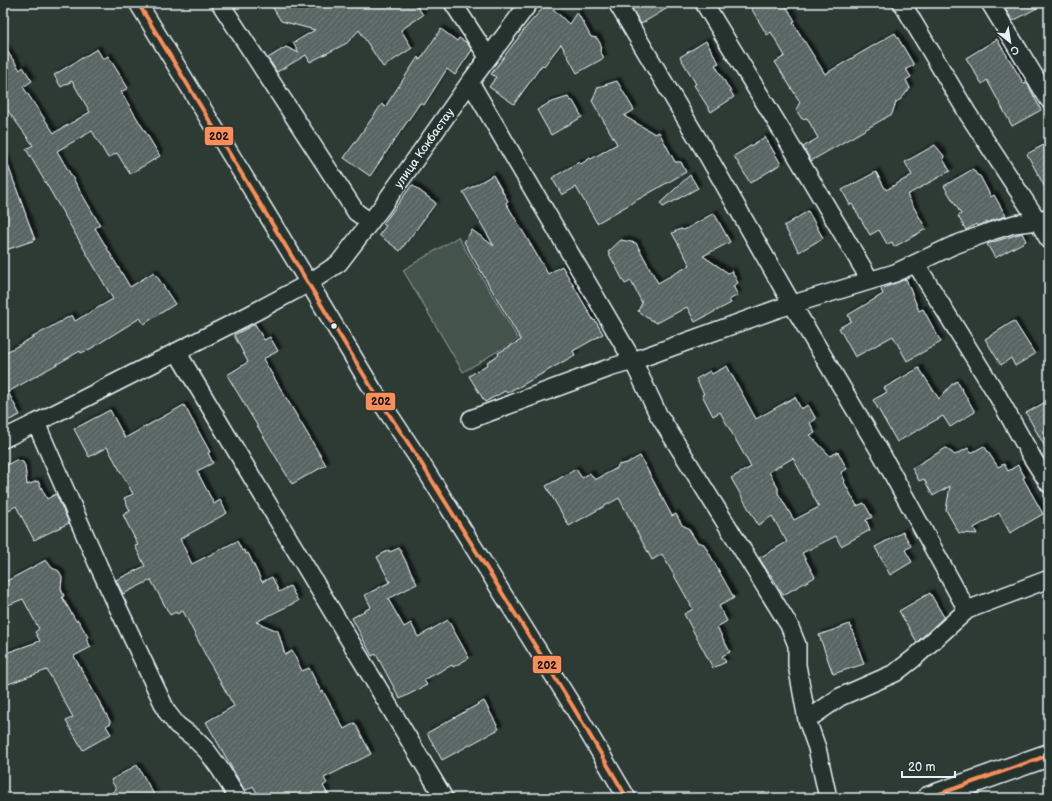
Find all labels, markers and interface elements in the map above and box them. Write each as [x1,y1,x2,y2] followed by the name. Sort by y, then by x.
[990,22,1030,62] north arrow
[1008,43,1021,58] text: С
[391,105,458,191] street label: улица Кокбастау
[204,126,234,146] line badge: 202
[209,130,229,143] text: 202
[329,321,339,331] unlabelled marker
[365,392,396,411] line badge: 202
[371,395,391,408] text: 202
[532,655,562,674] line badge: 202
[537,659,557,672] text: 202
[902,753,955,779] scale bar
[908,760,935,775] text: 20 m

